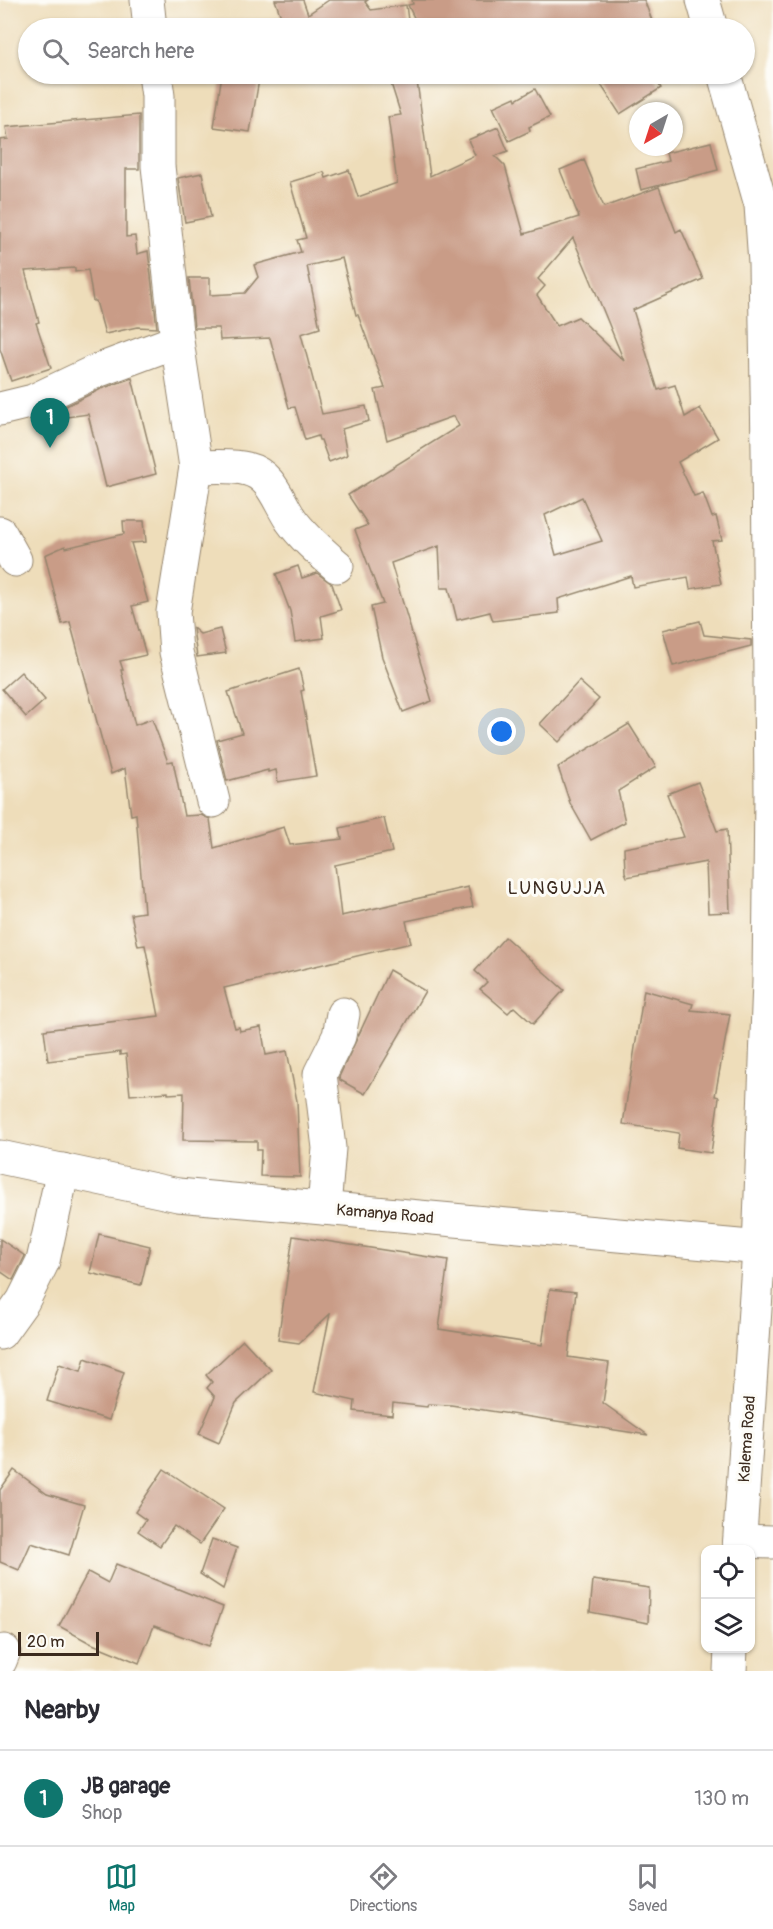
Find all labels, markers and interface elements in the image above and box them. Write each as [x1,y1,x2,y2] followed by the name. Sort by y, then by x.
[18,18,755,84] search box
[39,35,72,68] icon: search
[87,37,194,65] text: Search here
[629,102,683,156] north arrow
[31,398,70,448] pin: 1
[487,717,516,746] your location
[507,877,607,900] district label: LUNGUJJA
[335,1200,435,1228] street label: Kamanya Road
[734,1395,760,1483] street label: Kalema Road
[701,1545,755,1653] map controls
[701,1545,755,1599] button: locate
[701,1599,755,1653] button: layers
[18,1629,99,1656] scale bar
[27,1632,65,1652] text: 20 m
[24,1694,100,1726] text: Nearby
[81,1772,170,1800] text: JB garage
[40,1786,47,1811] text: 1
[694,1786,749,1811] text: 130 m
[81,1800,122,1825] text: Shop
[105,1860,138,1916] tab: Map
[349,1860,417,1916] tab: Directions
[628,1860,668,1916] tab: Saved

